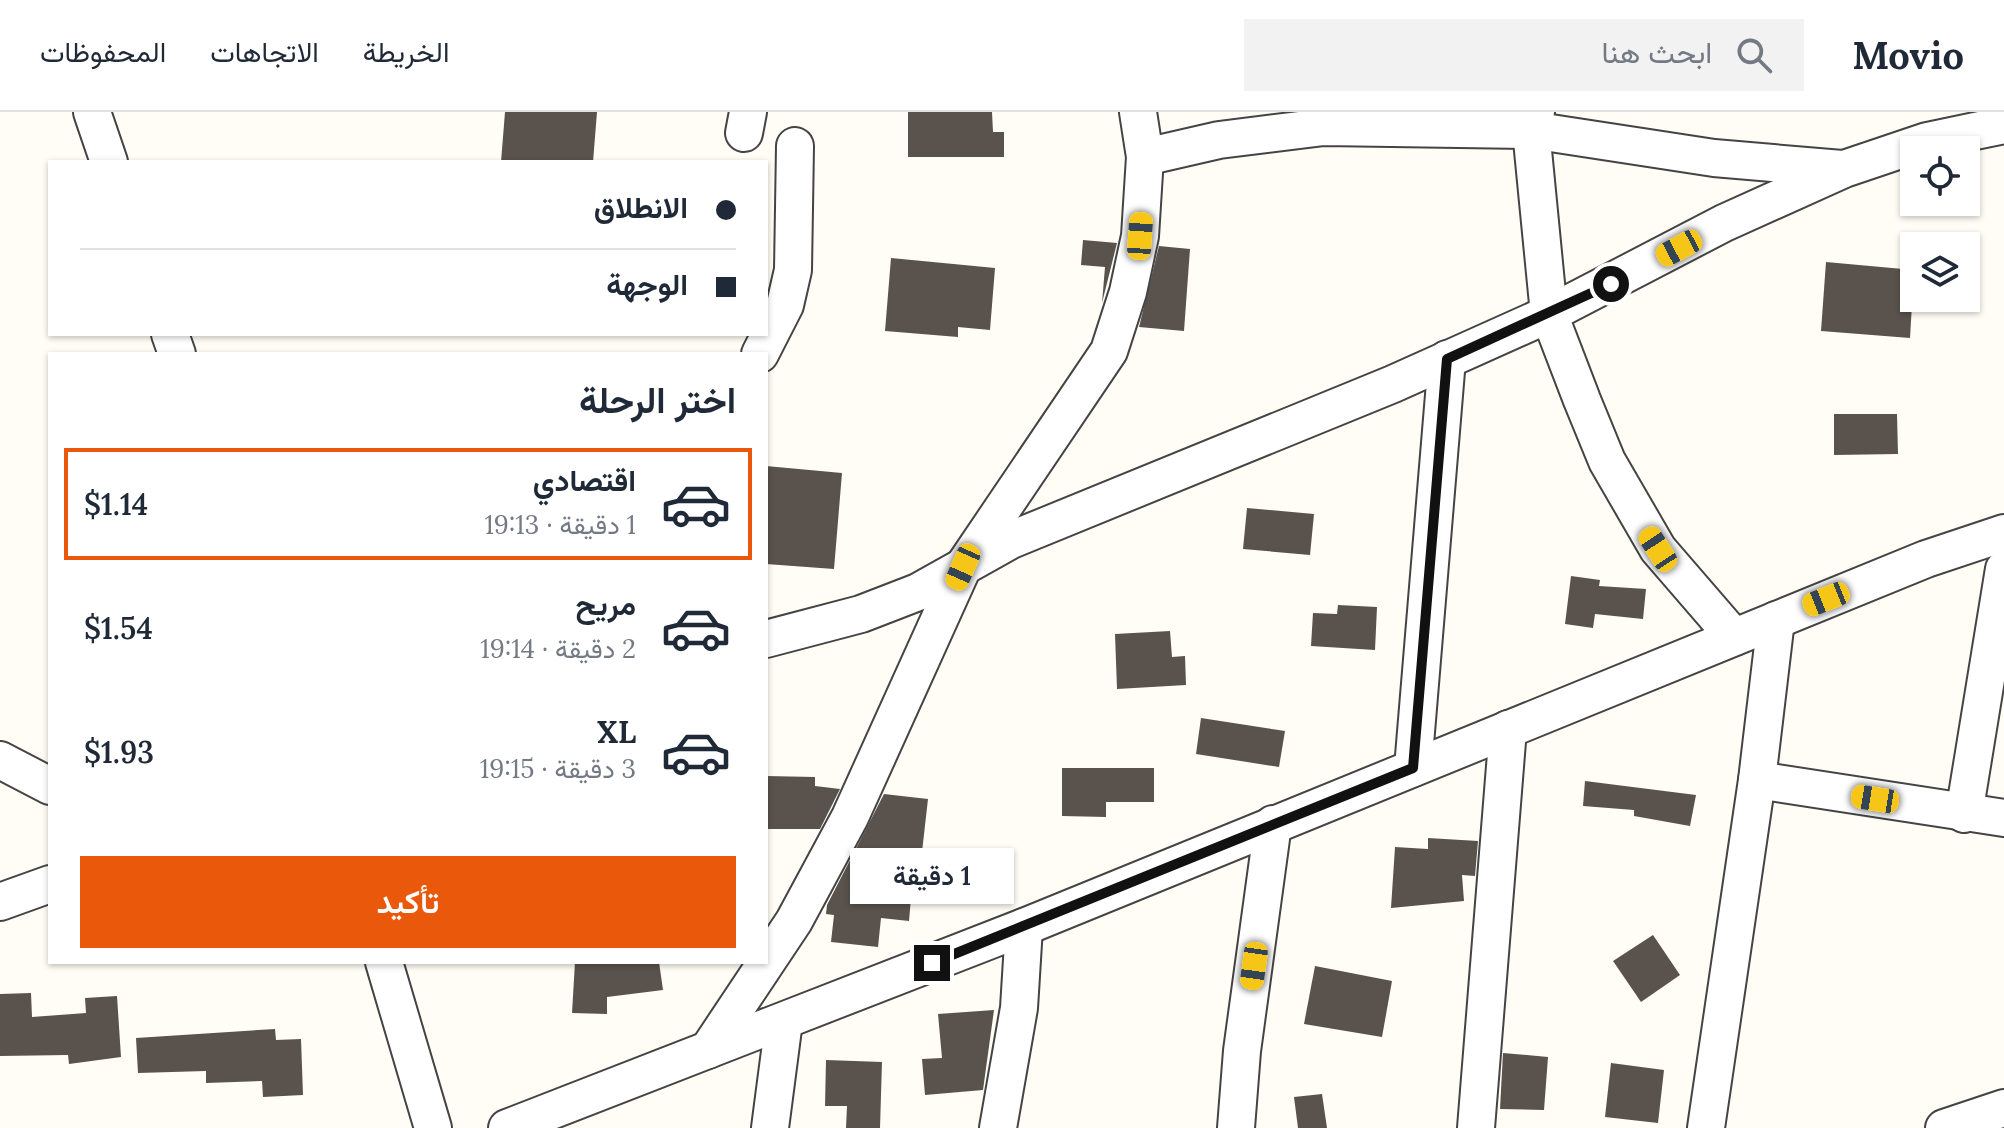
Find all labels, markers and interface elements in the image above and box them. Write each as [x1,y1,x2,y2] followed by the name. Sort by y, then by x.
[1244,19,1804,91] search box
[1852,31,1964,79] text: Movio
[1601,33,1712,71] text: ابحث هنا
[1732,33,1776,77] icon: search
[40,34,166,70] text: المحفوظات
[210,34,319,70] text: الاتجاهات
[363,34,449,70] text: الخريطة
[1900,136,1980,312] map controls
[1900,136,1980,216] button: locate
[594,188,688,226] text: الانطلاق
[1126,211,1154,261] car
[1652,226,1706,270] car
[1900,232,1980,312] button: layers
[606,265,688,303] text: الوجهة
[1593,266,1629,302] route start
[579,377,736,423] text: اختر الرحلة
[533,461,636,499] text: اقتصادي
[660,468,732,540] icon: car
[84,485,148,523] text: $1.14
[484,508,636,541] text: 1 دقيقة · 19:13
[1635,522,1681,576] car
[942,540,984,594] car
[1799,579,1853,619] car
[576,585,636,623] text: مريح
[660,592,732,664] icon: car
[84,609,153,647] text: $1.54
[480,632,636,665] text: 2 دقيقة · 19:14
[597,713,636,751] text: XL
[660,716,732,788] icon: car
[84,733,154,771] text: $1.93
[480,752,636,785] text: 3 دقيقة · 19:15
[1849,783,1901,815] car
[850,847,1014,903] callout: 1 دقيقة
[80,856,736,948] button: تأكيد
[893,859,971,892] text: 1 دقيقة
[1239,941,1269,991] car
[914,945,950,981] route end

